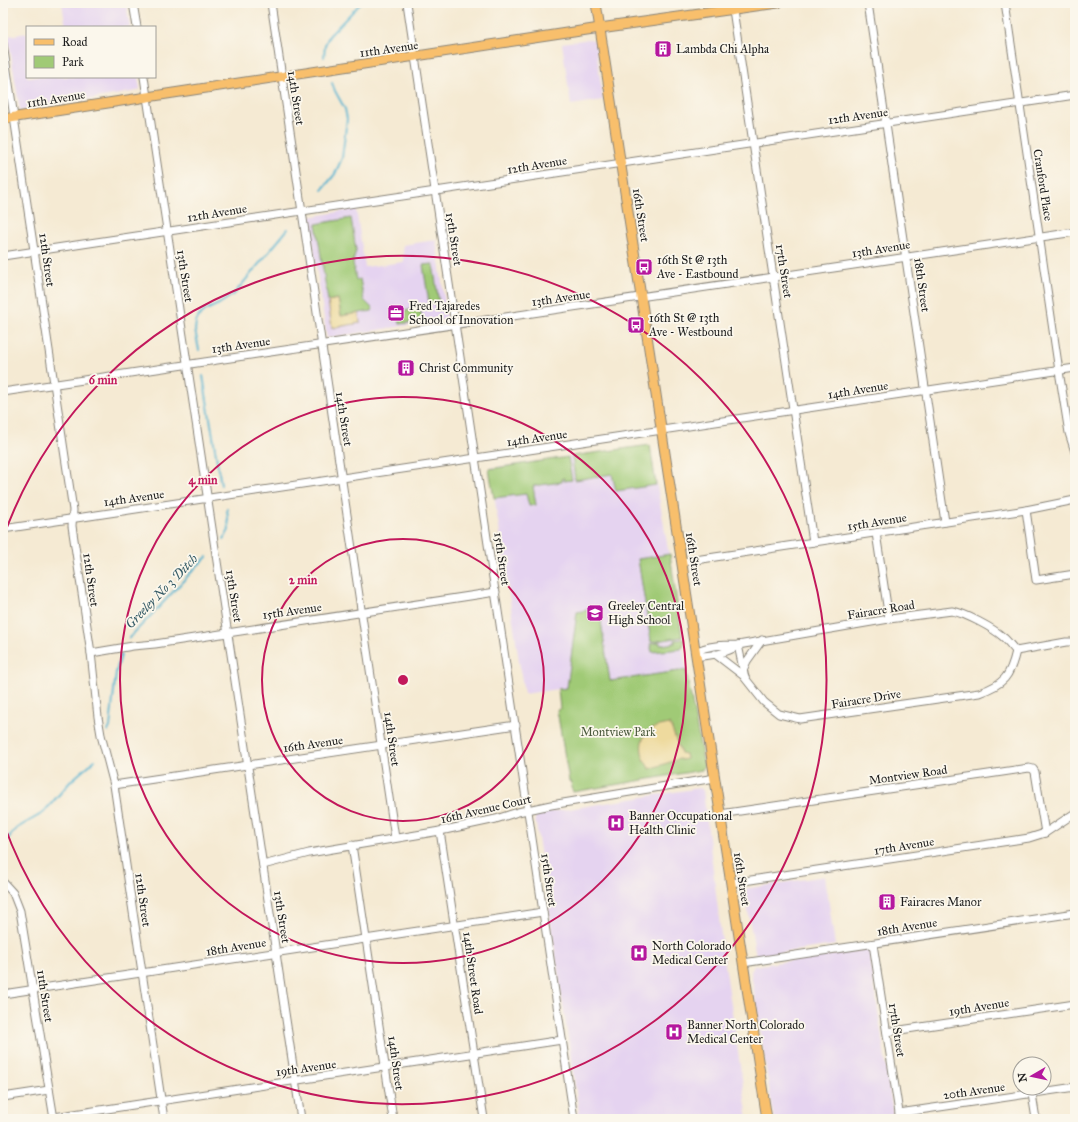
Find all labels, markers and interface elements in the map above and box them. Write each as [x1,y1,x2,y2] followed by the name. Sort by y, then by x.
[26,26,156,78] legend
[62,35,88,49] text: Road
[359,38,419,60] street label: 11th Avenue
[653,39,673,59] building icon: Lambda Chi Alpha
[676,42,770,56] place label: Lambda Chi Alpha
[62,55,84,69] text: Park
[285,70,307,127] street label: 14th Street
[26,87,86,111] street label: 11th Avenue
[827,105,889,127] street label: 12th Avenue
[1030,148,1056,222] street label: Cranford Place
[506,153,568,177] street label: 12th Avenue
[630,187,652,244] street label: 16th Street
[186,201,248,225] street label: 12th Avenue
[443,211,465,267] street label: 15th Street
[36,232,58,288] street label: 12th Street
[851,237,911,261] street label: 13th Avenue
[773,243,795,300] street label: 17th Street
[174,249,196,304] street label: 13th Street
[656,253,738,281] place label: 16th St @ 13th Ave - Eastbound
[634,257,654,277] bus stop icon: 16th St @ 13th Ave - Eastbound
[911,257,933,314] street label: 18th Street
[531,287,591,309] street label: 13th Avenue
[409,299,514,327] place label: Fred Tajaredes School of Innovation
[386,303,406,323] office icon: Fred Tajaredes School of Innovation
[648,311,733,339] place label: 16th St @ 13th Ave - Westbound
[626,315,646,335] bus stop icon: 16th St @ 13th Ave - Westbound
[211,334,271,356] street label: 13th Avenue
[396,358,416,378] building icon: Christ Community
[419,361,514,375] place label: Christ Community
[89,373,118,387] text: 6 min
[827,378,889,402] street label: 14th Avenue
[333,391,355,448] street label: 14th Street
[506,427,568,449] street label: 14th Avenue
[188,473,218,488] text: 4 min
[103,487,165,509] street label: 14th Avenue
[846,510,908,534] street label: 15th Avenue
[683,531,705,588] street label: 16th Street
[491,532,513,587] street label: 15th Street
[122,551,202,632] water label: Greeley No 3 Ditch
[80,552,102,608] street label: 12th Street
[223,569,245,624] street label: 13th Street
[289,573,318,587] text: 2 min
[846,598,916,622] street label: Fairacre Road
[608,599,685,628] place label: Greeley Central High School
[261,600,323,622] street label: 15th Avenue
[585,603,605,623] school or university icon: Greeley Central High School
[396,673,410,687] centre of rings
[830,687,902,711] street label: Fairacre Drive
[381,711,403,768] street label: 14th Street
[580,725,656,739] park label: Montview Park
[282,733,344,755] street label: 16th Avenue
[868,763,948,787] street label: Montview Road
[439,792,533,826] street label: 16th Avenue Court
[629,809,733,837] place label: Banner Occupational Health Clinic
[606,813,626,833] hospital icon: Banner Occupational Health Clinic
[873,834,935,858] street label: 17th Avenue
[731,851,753,908] street label: 16th Street
[538,853,560,908] street label: 15th Street
[132,872,154,928] street label: 12th Street
[271,890,293,945] street label: 13th Street
[877,892,897,912] building icon: Fairacres Manor
[900,895,982,909] place label: Fairacres Manor
[876,915,938,939] street label: 18th Avenue
[460,931,486,1015] street label: 14th Street Road
[205,935,267,959] street label: 18th Avenue
[652,939,731,967] place label: North Colorado Medical Center
[629,943,649,963] hospital icon: North Colorado Medical Center
[34,969,56,1024] street label: 11th Street
[948,995,1010,1019] street label: 19th Avenue
[886,1002,908,1059] street label: 17th Street
[687,1018,804,1046] place label: Banner North Colorado Medical Center
[664,1022,684,1042] hospital icon: Banner North Colorado Medical Center
[385,1035,407,1092] street label: 14th Street
[1012,1056,1052,1096] north arrow
[275,1057,337,1079] street label: 19th Avenue
[1015,1071,1030,1083] text: N
[942,1080,1006,1102] street label: 20th Avenue

